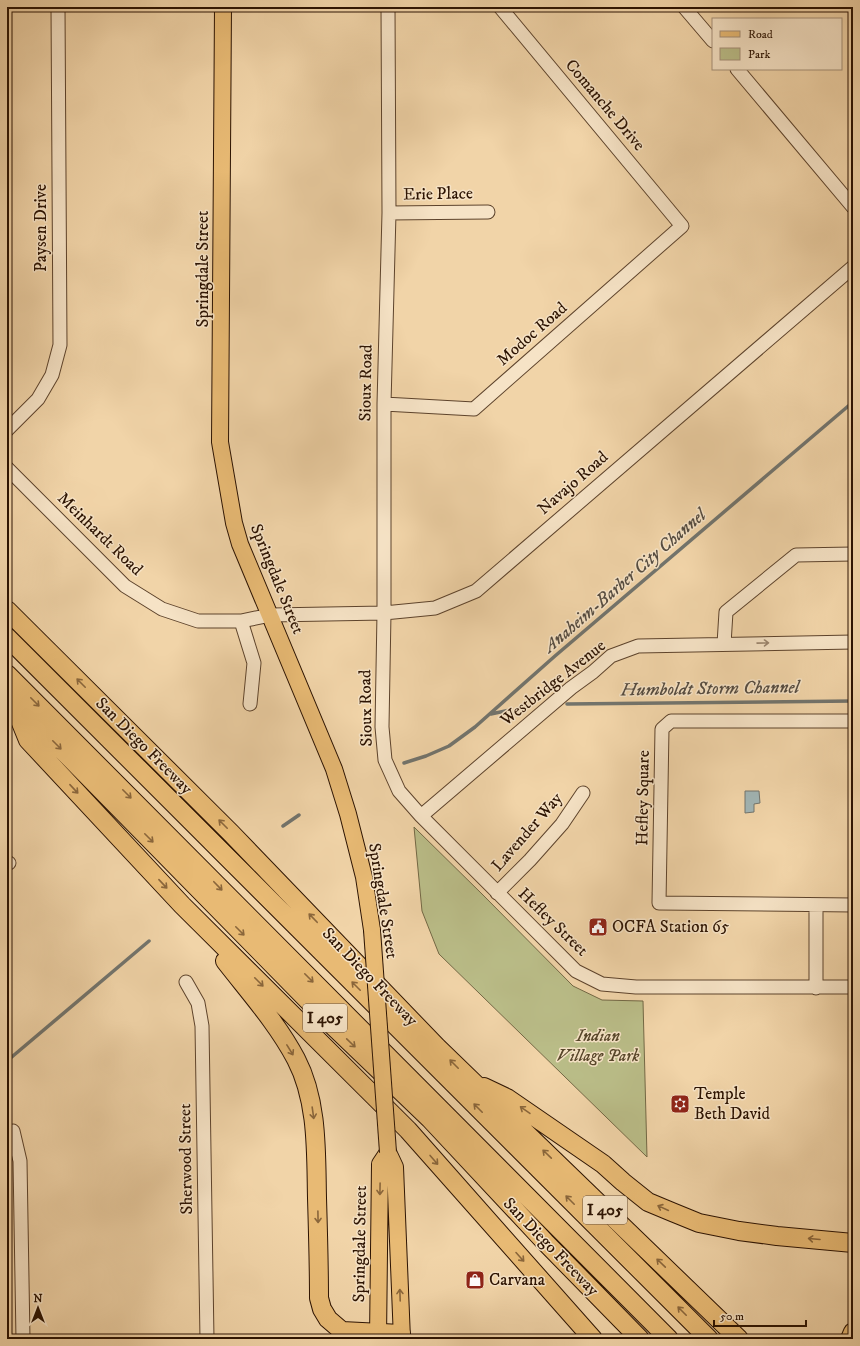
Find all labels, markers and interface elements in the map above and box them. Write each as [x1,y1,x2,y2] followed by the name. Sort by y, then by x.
[712,18,842,70] legend
[748,27,773,42] text: Road
[748,47,770,62] text: Park
[560,55,650,155] street label: Comanche Drive
[403,182,473,206] street label: Erie Place
[30,184,52,272] street label: Paysen Drive
[192,210,214,327] street label: Springdale Street
[492,297,572,371] street label: Modoc Road
[354,344,378,422] street label: Sioux Road
[533,446,613,520] street label: Navajo Road
[53,488,148,581] street label: Meinhardt Road
[538,503,712,659] water label: Anaheim-Barber City Channel
[245,521,309,638] street label: Springdale Street
[495,635,610,732] street label: Westbridge Avenue
[756,639,769,647] one-way arrow
[354,669,378,747] street label: Sioux Road
[620,676,802,702] water label: Humboldt Storm Channel
[76,678,86,688] one-way arrow
[91,693,198,800] street label: San Diego Freeway
[30,697,40,707] one-way arrow
[52,740,62,750] one-way arrow
[631,750,655,846] street label: Hefley Square
[69,784,79,794] one-way arrow
[487,787,568,876] street label: Lavender Way
[122,789,132,798] one-way arrow
[218,819,228,829] one-way arrow
[144,833,153,843] one-way arrow
[363,842,403,961] street label: Springdale Street
[158,879,167,889] one-way arrow
[213,881,223,891] one-way arrow
[513,883,593,961] street label: Hefley Street
[308,913,318,923] one-way arrow
[587,916,609,938] public building icon: OCFA Station 65
[612,916,730,938] place label: OCFA Station 65
[317,923,423,1032] street label: San Diego Freeway
[235,926,245,936] one-way arrow
[304,973,314,983] one-way arrow
[254,977,264,987] one-way arrow
[351,981,361,991] one-way arrow
[303,1004,347,1032] road number: I 405
[557,1025,640,1067] park label: Indian Village Park
[346,1038,356,1048] one-way arrow
[286,1044,294,1055] one-way arrow
[449,1059,459,1069] one-way arrow
[694,1083,771,1125] place label: Temple Beth David
[669,1093,691,1115] synagogue icon: Temple Beth David
[174,1103,198,1215] street label: Sherwood Street
[473,1103,483,1113] one-way arrow
[309,1106,317,1119] one-way arrow
[519,1106,530,1114] one-way arrow
[542,1149,552,1159] one-way arrow
[429,1155,438,1165] one-way arrow
[376,1182,384,1195] one-way arrow
[348,1185,372,1303] street label: Springdale Street
[498,1193,604,1302] street label: San Diego Freeway
[565,1195,575,1205] one-way arrow
[583,1196,627,1224] road number: I 405
[657,1204,669,1211] one-way arrow
[314,1210,321,1223] one-way arrow
[808,1236,821,1243] one-way arrow
[515,1252,524,1263] one-way arrow
[656,1258,666,1268] one-way arrow
[464,1269,486,1291] shop icon: Carvana
[489,1269,546,1291] place label: Carvana
[18,1288,58,1328] north arrow
[396,1289,404,1302] one-way arrow
[33,1292,43,1306] text: N
[714,1302,806,1328] scale bar
[677,1306,686,1316] one-way arrow
[720,1309,744,1324] text: 50 m

